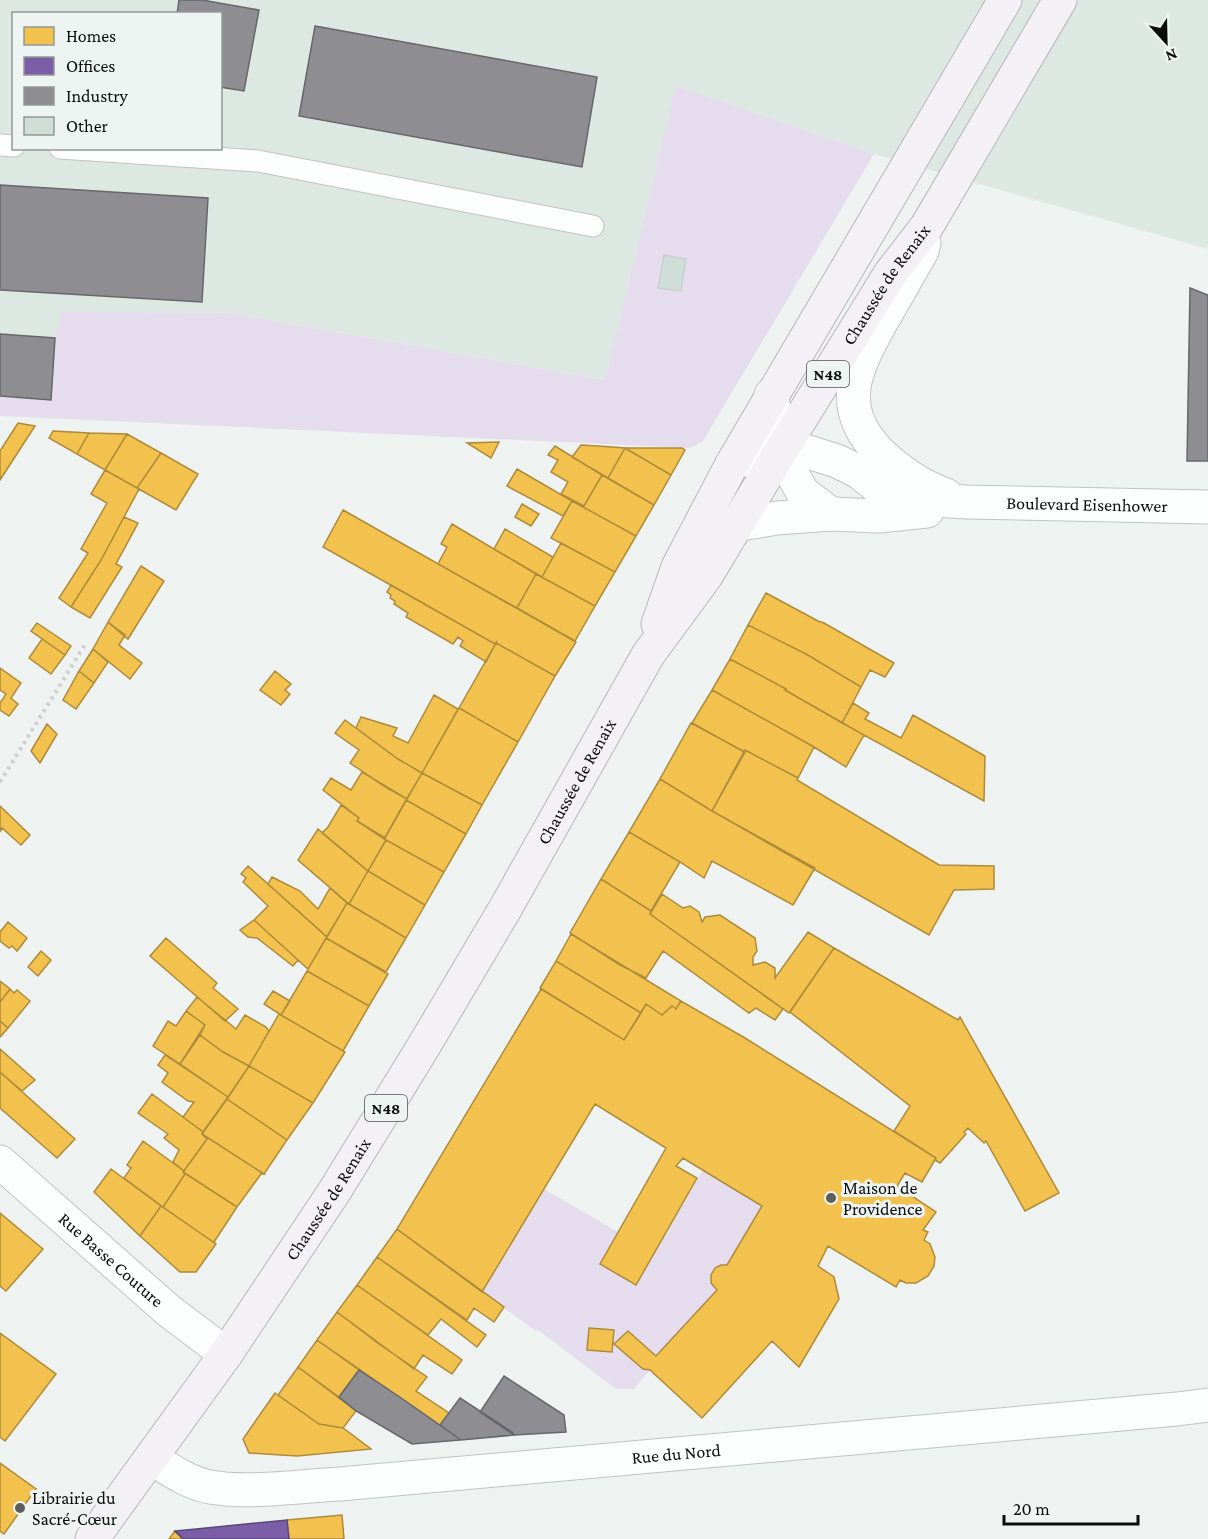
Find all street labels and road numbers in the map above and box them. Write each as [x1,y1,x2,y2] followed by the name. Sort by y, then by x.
[839,220,935,349] street label: Chaussée de Renaix
[807,361,849,387] road number: N48
[1006,493,1169,516] street label: Boulevard Eisenhower
[533,715,620,848] street label: Chaussée de Renaix
[365,1095,407,1121] road number: N48
[281,1134,375,1264] street label: Chaussée de Renaix
[55,1208,167,1311] street label: Rue Basse Couture
[631,1440,722,1468] street label: Rue du Nord

